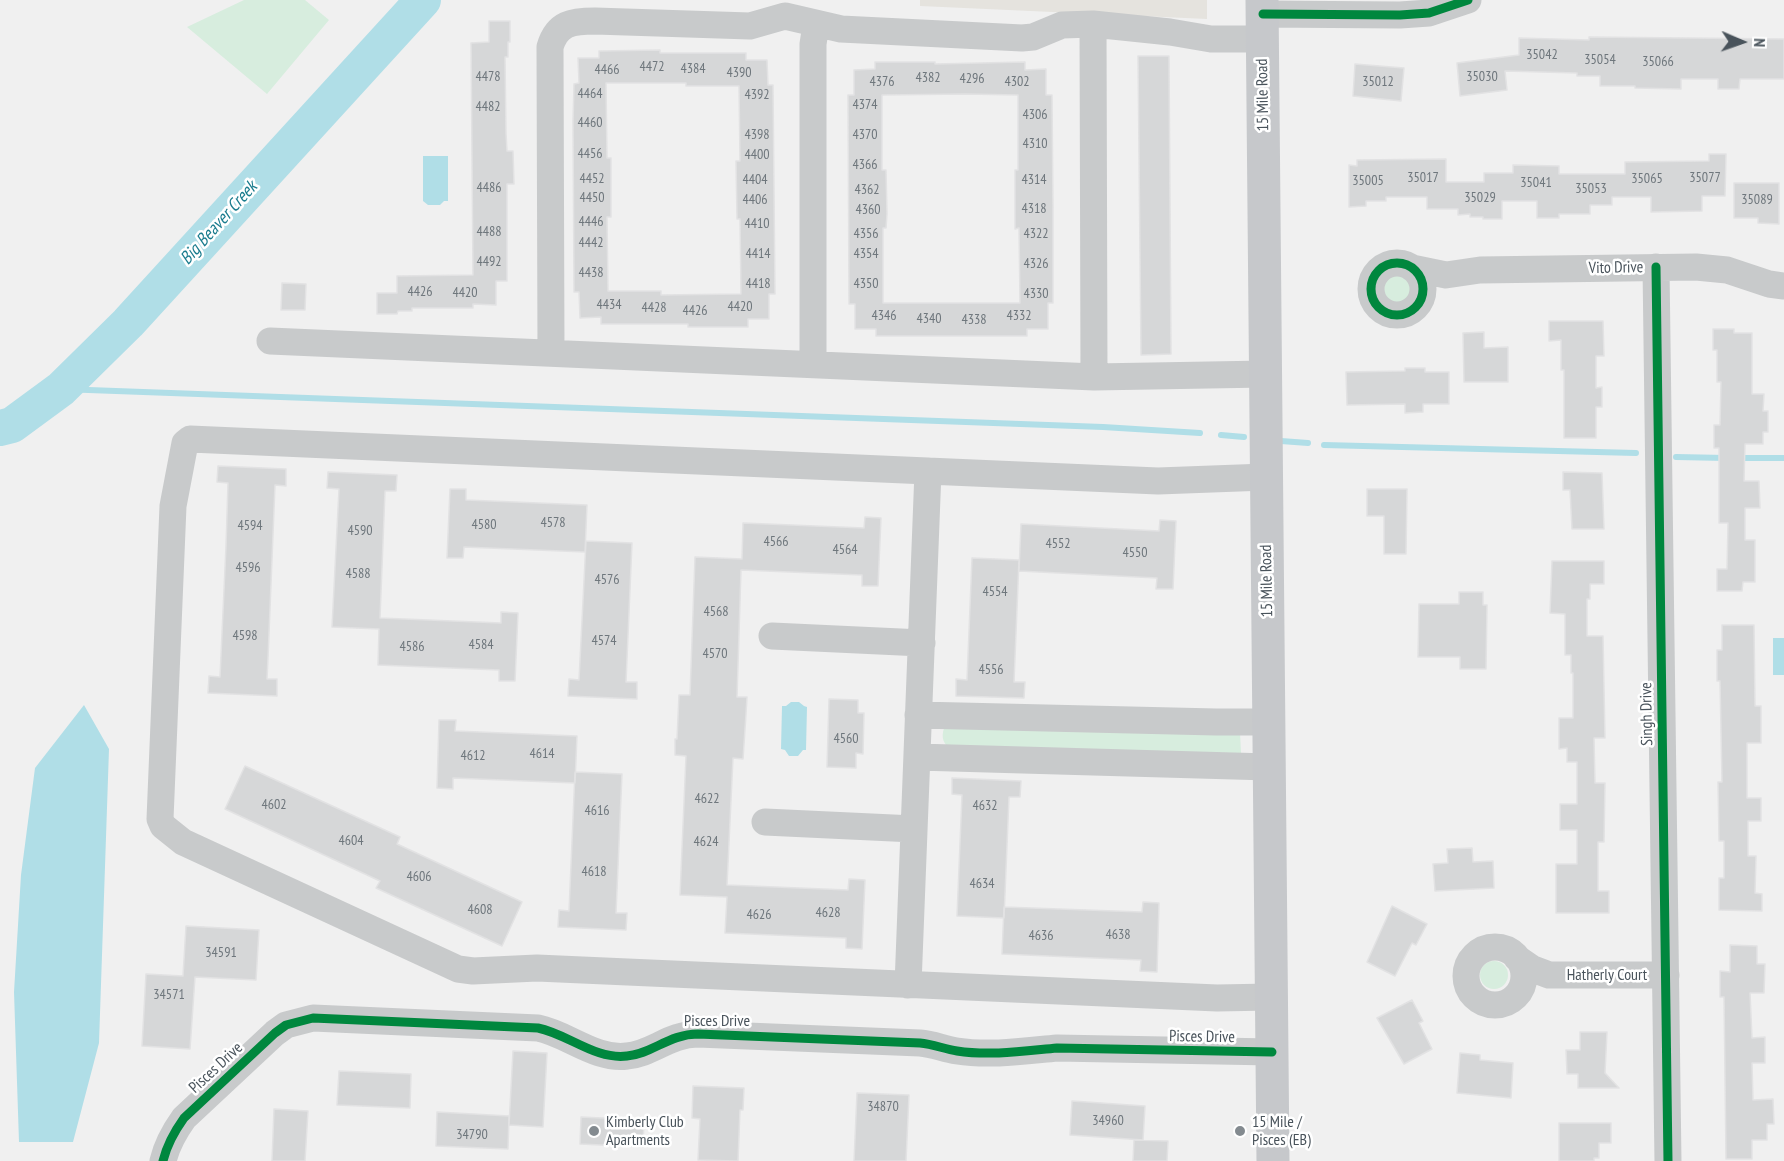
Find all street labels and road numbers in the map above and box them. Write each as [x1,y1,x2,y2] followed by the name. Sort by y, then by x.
[1253,59,1273,131] street label: 15 Mile Road
[1589,258,1643,278] street label: Vito Drive
[1257,545,1277,617] street label: 15 Mile Road
[1637,682,1657,746] street label: Singh Drive
[1567,965,1647,985] street label: Hatherly Court
[684,1011,750,1031] street label: Pisces Drive
[1169,1027,1235,1047] street label: Pisces Drive
[185,1038,247,1098] street label: Pisces Drive

